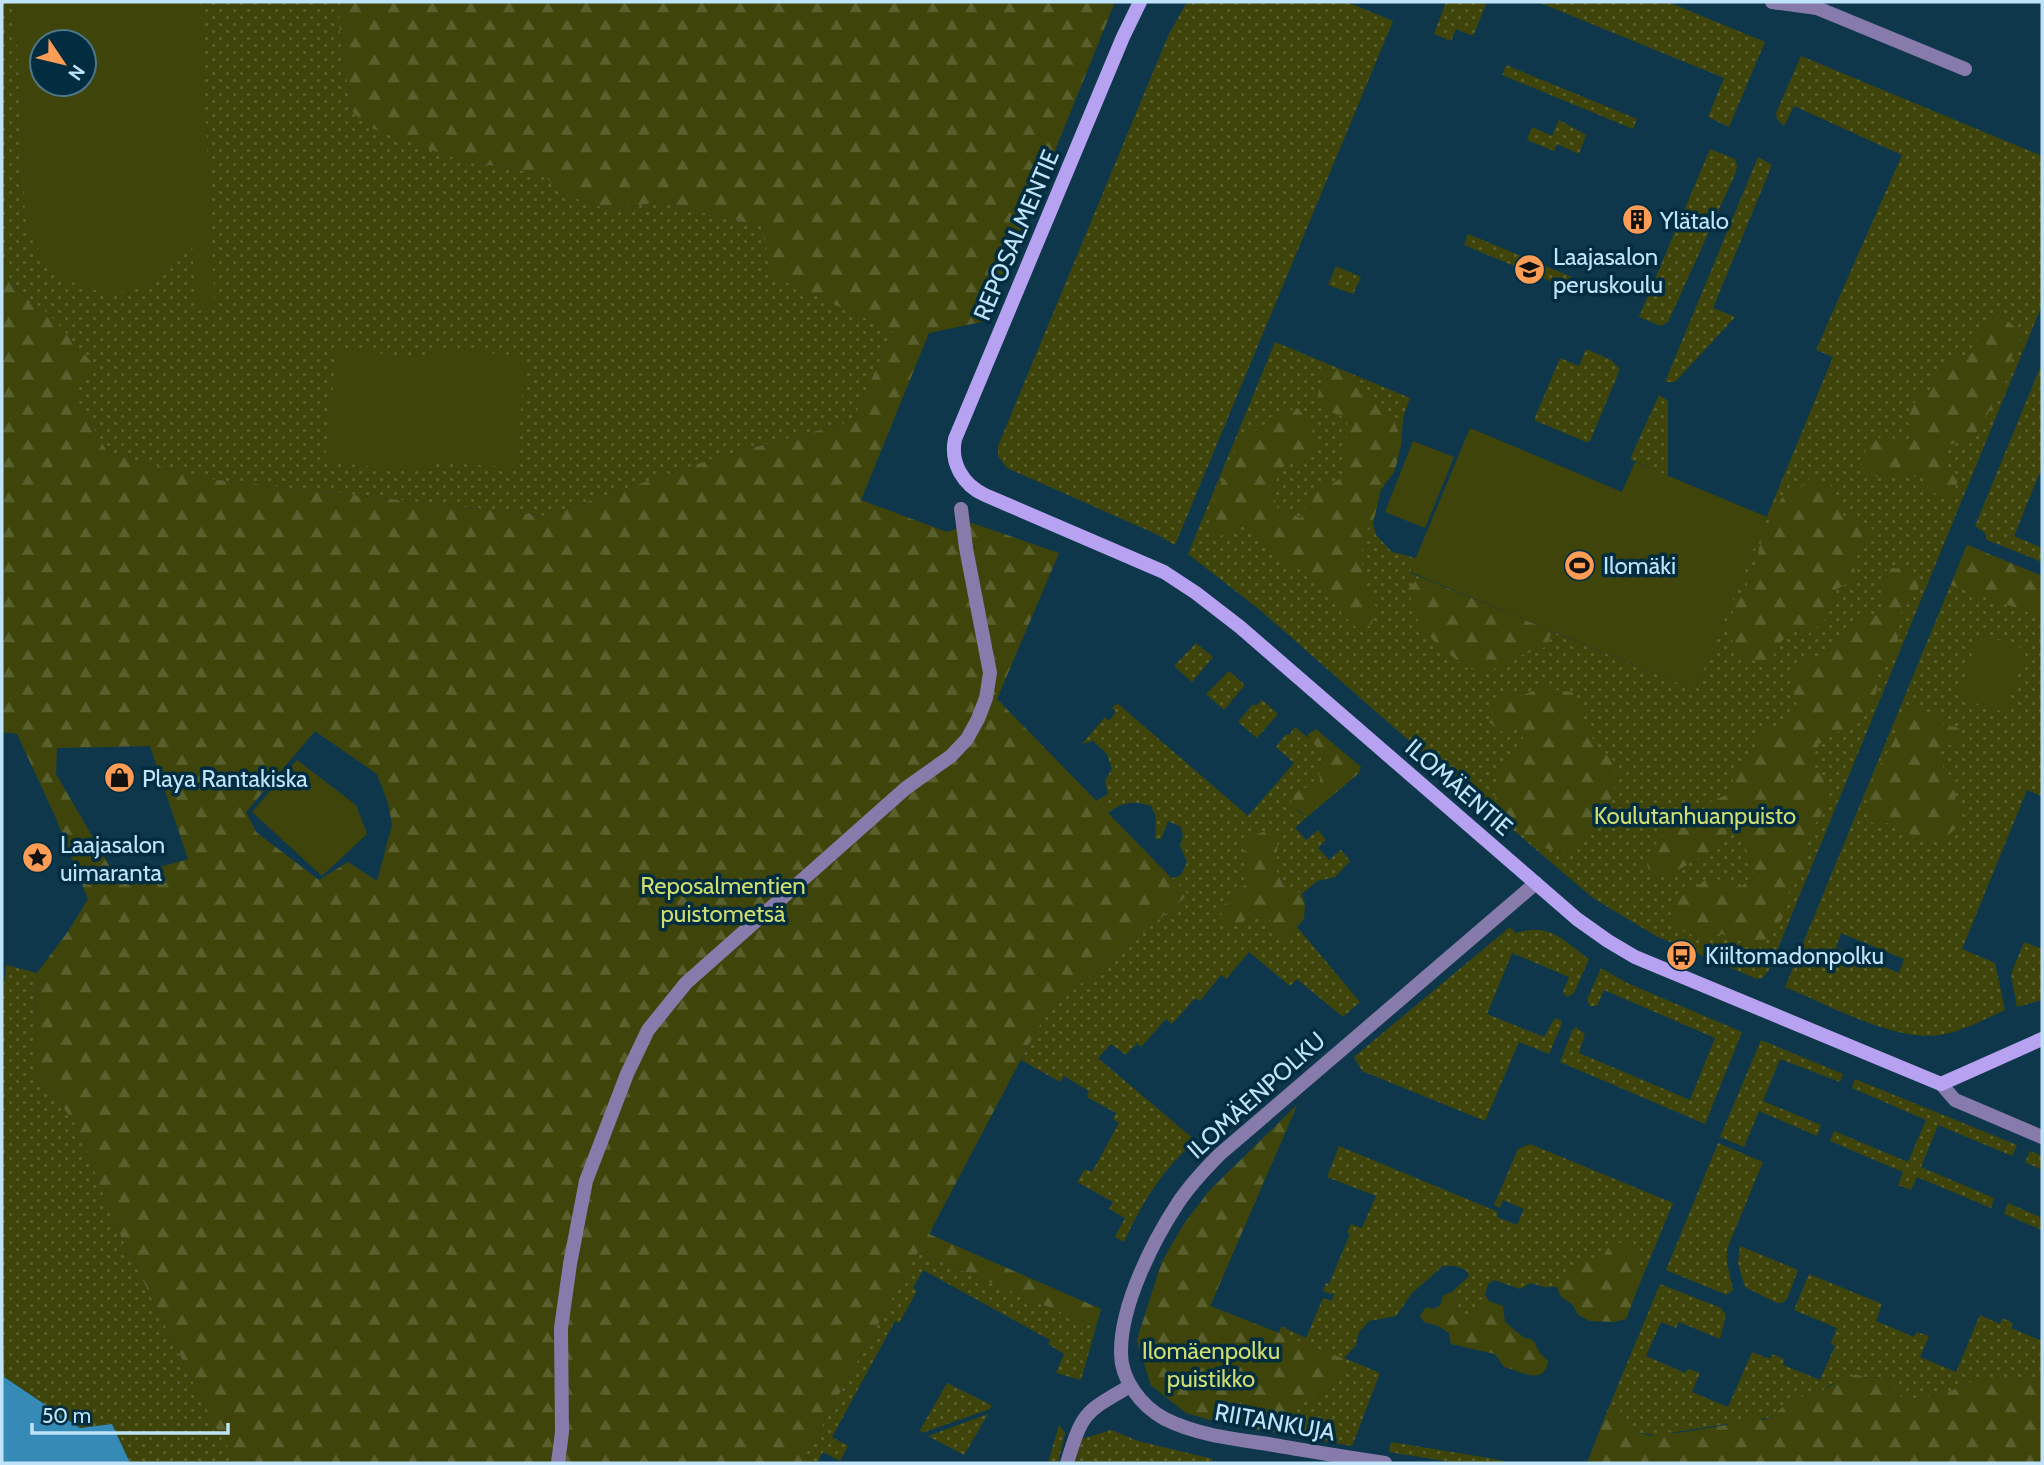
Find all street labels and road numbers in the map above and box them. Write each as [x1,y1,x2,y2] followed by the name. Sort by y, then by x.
[967,145,1065,325] street label: REPOSALMENTIE
[1399,733,1519,841] street label: ILOMÄENTIE
[1181,1025,1331,1165] street label: ILOMÄENPOLKU
[1213,1397,1338,1447] street label: RIITANKUJA

